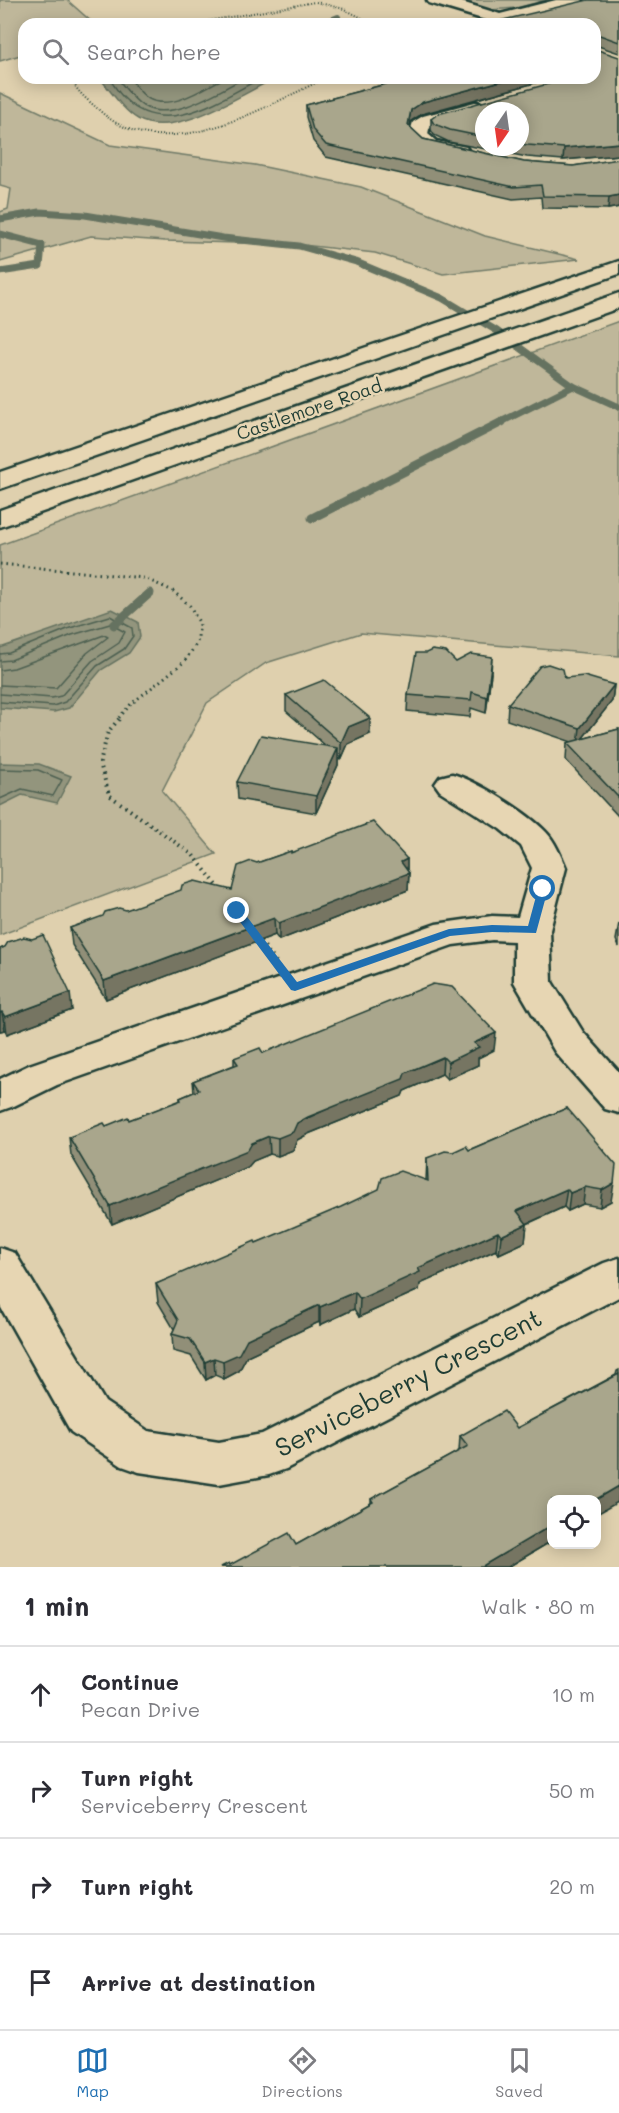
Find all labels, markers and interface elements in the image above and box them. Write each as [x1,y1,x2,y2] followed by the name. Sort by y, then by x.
[18,18,601,84] search box
[39,35,72,68] icon: search
[87,37,221,66] text: Search here
[475,102,529,156] north arrow
[233,373,385,445] street label: Castlemore Road
[529,875,555,901] route start
[223,897,249,923] route end
[269,1300,547,1464] street label: Serviceberry Crescent
[547,1495,601,1549] map controls
[547,1495,601,1549] button: locate
[24,1589,89,1623] text: 1 min
[481,1593,595,1619] text: Walk · 80 m
[81,1667,179,1696] text: Continue
[24,1678,57,1711] icon: ahead
[551,1681,595,1707] text: 10 m
[81,1696,200,1722] text: Pecan Drive
[81,1763,193,1792] text: Turn right
[24,1774,57,1807] icon: right
[549,1777,595,1803] text: 50 m
[81,1792,308,1818] text: Serviceberry Crescent
[24,1870,57,1903] icon: right
[81,1872,193,1901] text: Turn right
[549,1873,595,1899] text: 20 m
[24,1966,57,1999] icon: arrive
[81,1968,316,1997] text: Arrive at destination
[76,2044,109,2101] tab: Map
[262,2044,343,2101] tab: Directions
[495,2044,543,2101] tab: Saved

